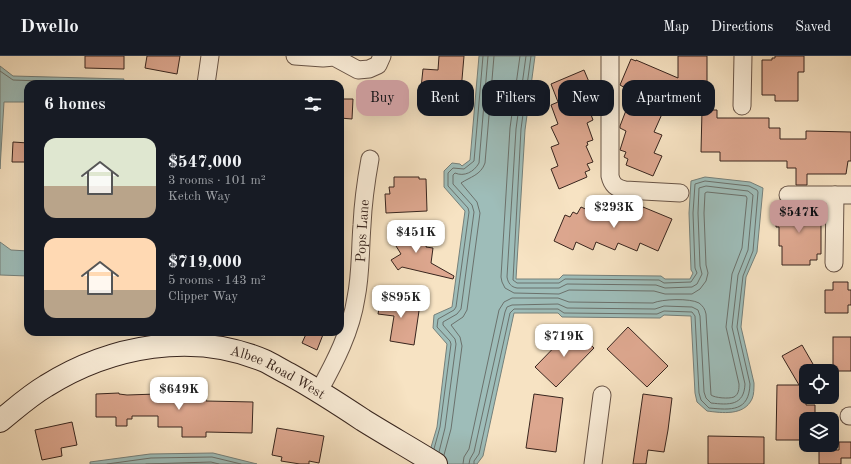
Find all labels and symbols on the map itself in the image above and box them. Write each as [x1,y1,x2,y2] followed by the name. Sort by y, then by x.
[586,195,642,229] pin: $293K
[354,199,372,263] street label: Pops Lane
[771,200,827,234] pin: $547K
[388,220,444,254] pin: $451K
[373,285,429,319] pin: $895K
[536,324,592,358] pin: $719K
[229,344,328,402] street label: Albee Road West
[151,377,207,411] pin: $649K

